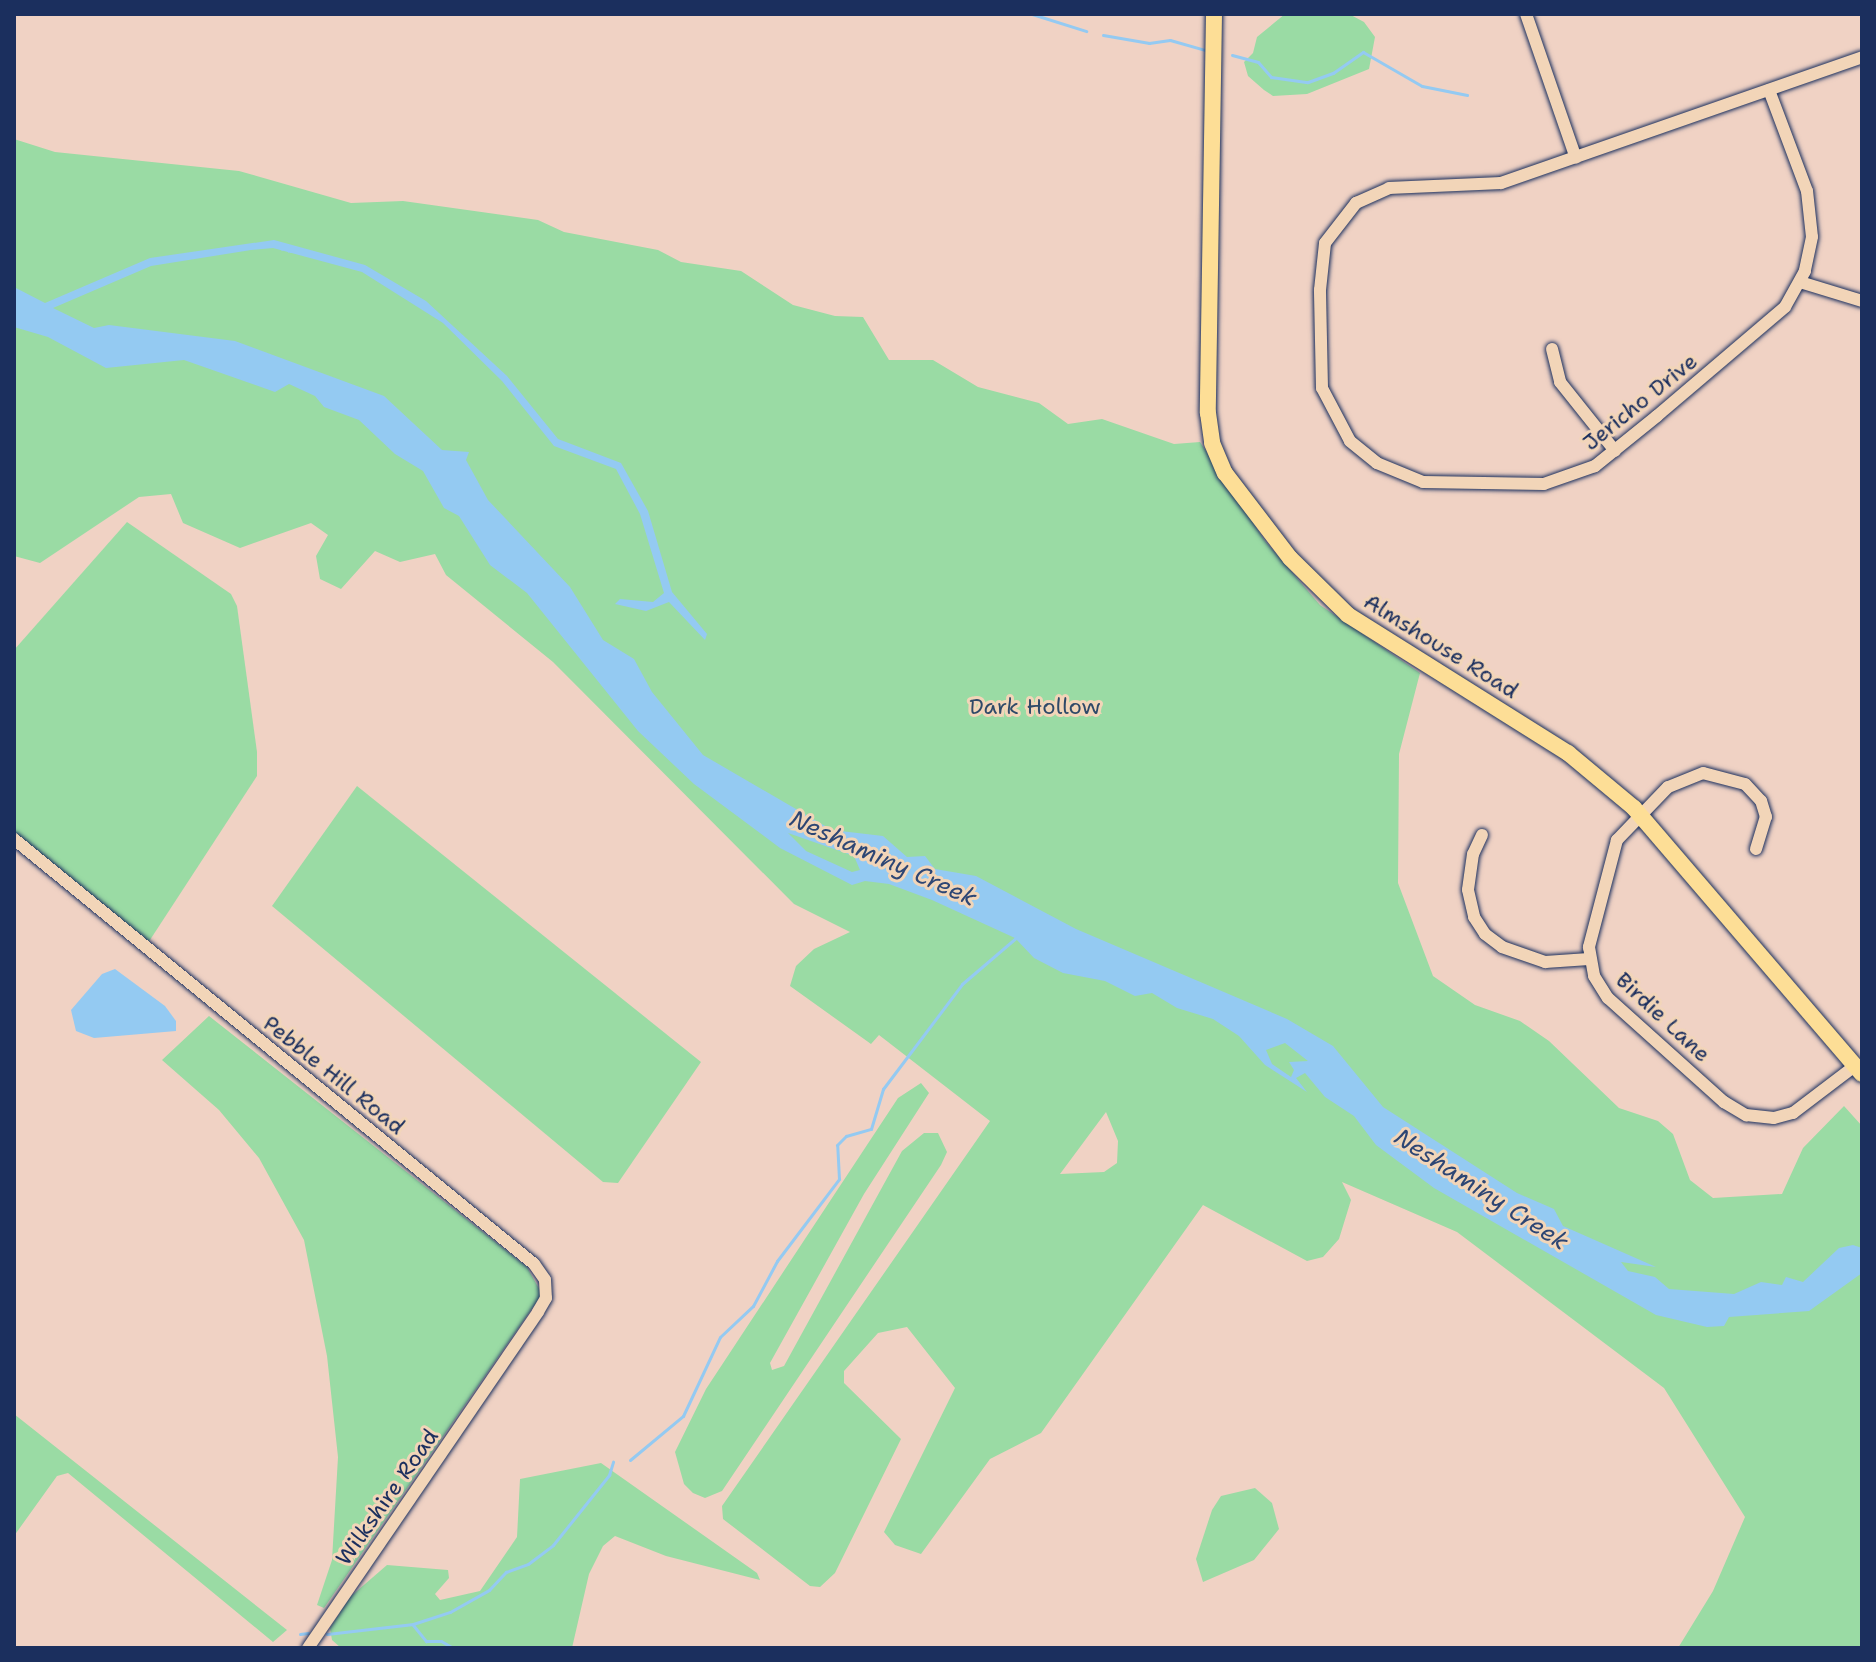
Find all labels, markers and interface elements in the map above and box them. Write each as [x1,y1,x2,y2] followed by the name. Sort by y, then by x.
[1578,348,1702,456] street label: Jericho Drive
[1359,588,1523,704] street label: Almshouse Road
[969,694,1101,720] park label: Dark Hollow
[785,805,981,913] water label: Neshaminy Creek
[1610,967,1716,1067] street label: Birdie Lane
[258,1010,410,1140] street label: Pebble Hill Road
[1389,1123,1573,1257] water label: Neshaminy Creek
[330,1424,444,1570] street label: Wilkshire Road

